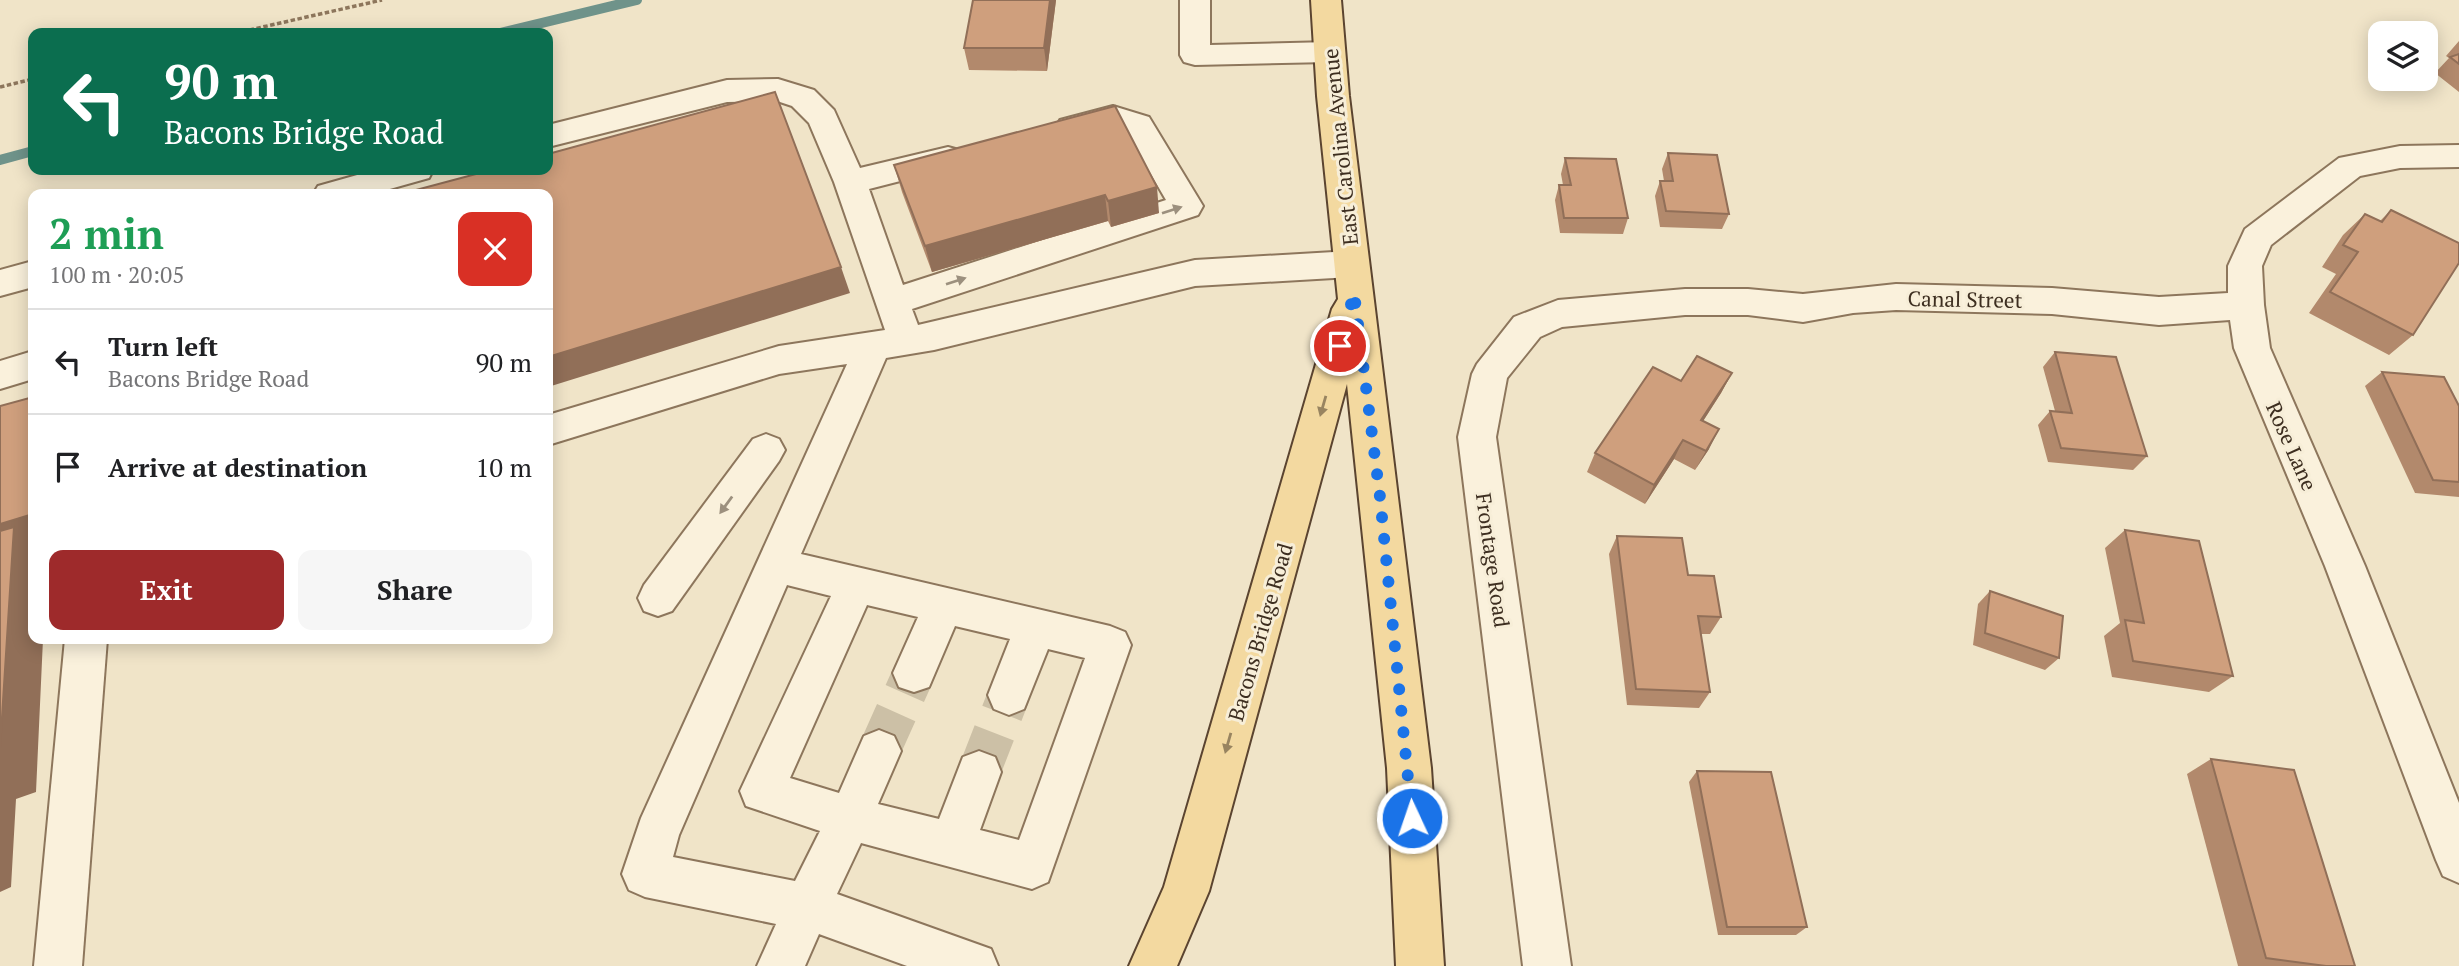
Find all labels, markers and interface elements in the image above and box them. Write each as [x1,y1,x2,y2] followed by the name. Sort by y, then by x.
[2368,21,2438,91] map controls
[2368,21,2438,91] button: layers
[1316,47,1364,247] street label: East Carolina Avenue
[164,48,278,113] text: 90 m
[49,56,140,147] icon: left
[164,111,444,153] text: Bacons Bridge Road
[1162,204,1183,215] one-way arrow
[49,205,164,261] text: 2 min
[458,212,532,286] button: close
[49,259,184,290] text: 100 m · 20:05
[946,275,967,285] one-way arrow
[1907,284,2023,314] street label: Canal Street
[1310,316,1370,376] pin
[1321,327,1359,365] icon: arrive
[108,329,218,363] text: Turn left
[49,343,87,381] icon: left
[476,345,532,379] text: 90 m
[108,363,309,394] text: Bacons Bridge Road
[1317,396,1327,417] one-way arrow
[2260,397,2324,495] street label: Rose Lane
[49,448,87,486] icon: arrive
[108,450,367,484] text: Arrive at destination
[476,450,532,484] text: 10 m
[1470,491,1516,629] street label: Frontage Road
[719,496,733,514] one-way arrow
[1221,540,1299,724] street label: Bacons Bridge Road
[49,550,284,630] button: Exit
[298,550,532,630] button: Share
[1222,732,1233,754] one-way arrow
[1375,781,1449,855] position arrow

